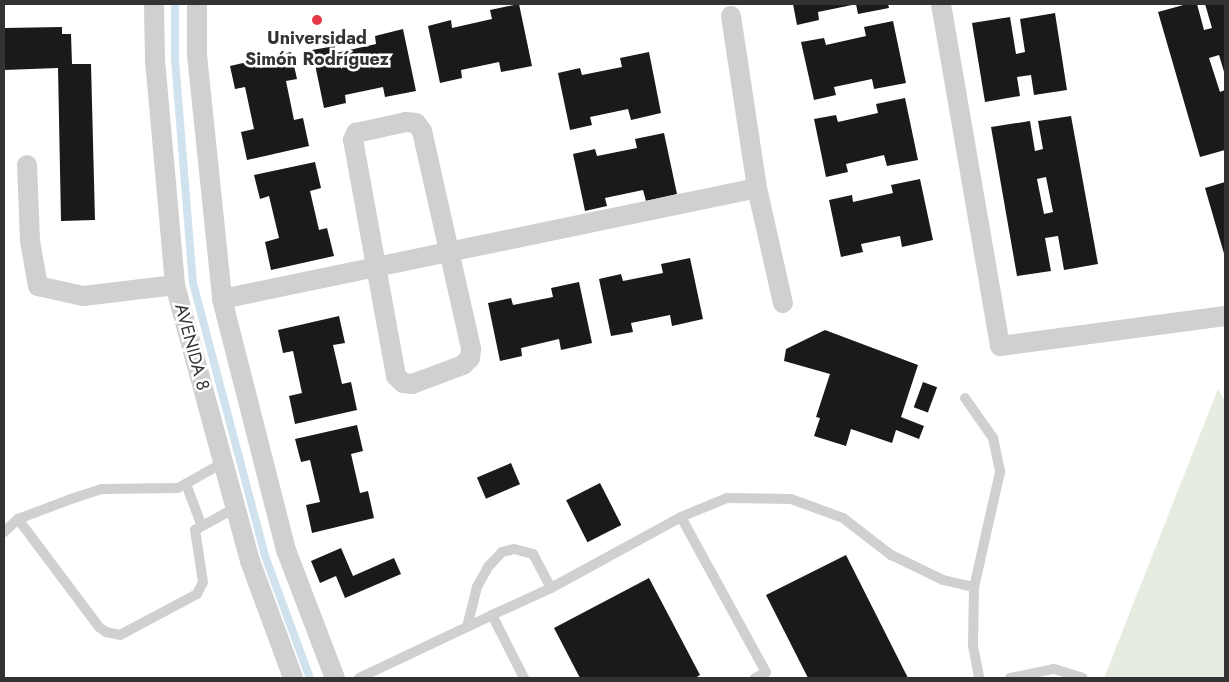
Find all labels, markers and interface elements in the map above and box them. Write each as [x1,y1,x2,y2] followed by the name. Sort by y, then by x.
[311,14,323,26] marker: Universidad Simón Rodríguez
[245,28,389,70] place label: Universidad Simón Rodríguez
[170,301,214,393] street label: AVENIDA 8

